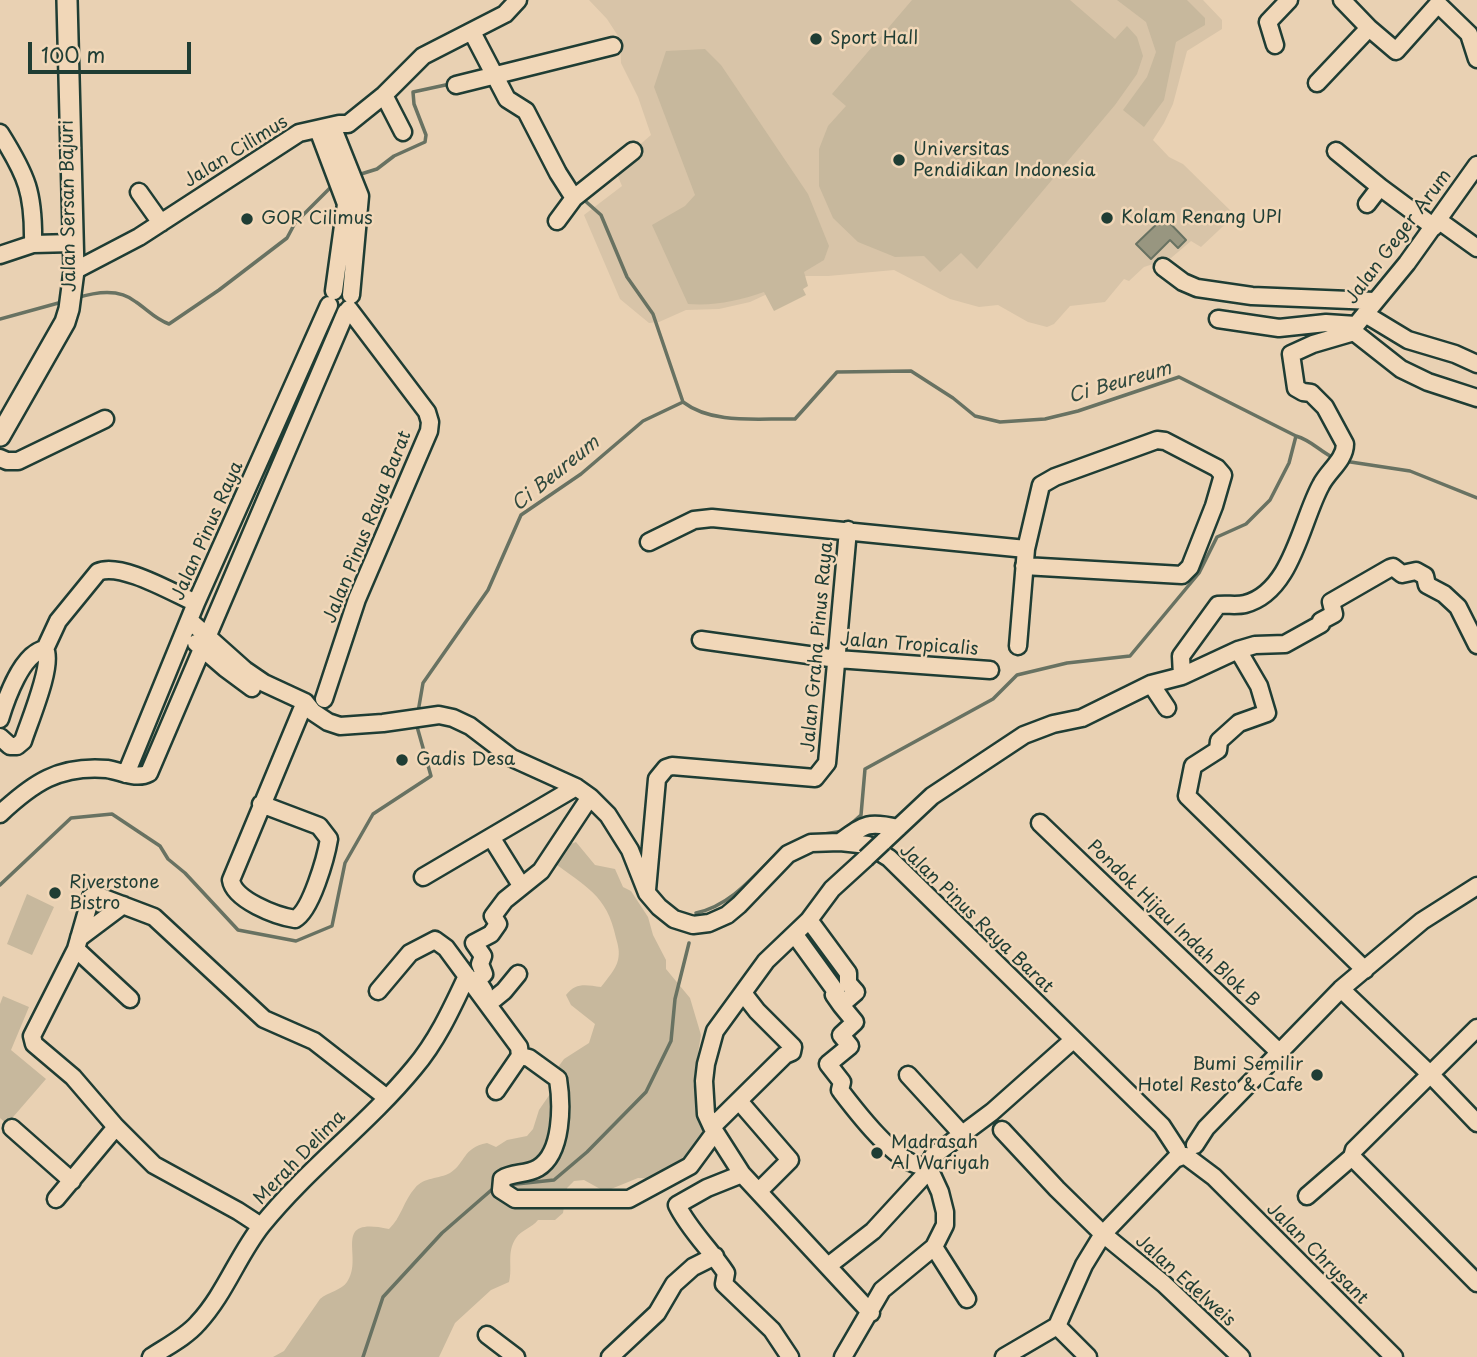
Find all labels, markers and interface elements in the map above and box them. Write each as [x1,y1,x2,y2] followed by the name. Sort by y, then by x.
[32,28,194,72] scale bar
[830,28,918,50] place label: Sport Hall
[808,31,824,47] marker: Sport Hall
[41,38,105,70] text: 100 m
[180,112,292,192] street label: Jalan Cilimus
[57,120,81,292] street label: Jalan Sersan Bajuri
[913,139,1096,182] place label: Universitas Pendidikan Indonesia
[891,152,907,168] marker: Universitas Pendidikan Indonesia
[1341,165,1457,309] street label: Jalan Geger Arum
[1121,207,1282,229] place label: Kolam Renang UPI
[261,208,373,230] place label: GOR Cilimus
[1099,210,1115,226] marker: Kolam Renang UPI
[239,211,255,227] marker: GOR Cilimus
[1066,357,1174,409] water label: Ci Beureum
[319,428,417,626] street label: Jalan Pinus Raya Barat
[508,432,604,516] water label: Ci Beureum
[168,458,248,604] street label: Jalan Pinus Raya
[798,541,838,753] street label: Jalan Graha Pinus Raya
[839,629,979,661] street label: Jalan Tropicalis
[416,749,515,771] place label: Gadis Desa
[394,752,410,768] marker: Gadis Desa
[1082,836,1264,1012] street label: Pondok Hijau Indah Blok B
[895,840,1057,998] street label: Jalan Pinus Raya Barat
[69,872,160,914] place label: Riverstone Bistro
[47,885,63,901] marker: Riverstone Bistro
[1138,1054,1303,1096] place label: Bumi Semilir Hotel Resto & Cafe
[1309,1067,1325,1083] marker: Bumi Semilir Hotel Resto & Cafe
[250,1106,350,1210] street label: Merah Delima
[891,1132,990,1174] place label: Madrasah Al Wariyah
[869,1145,885,1161] marker: Madrasah Al Wariyah
[1262,1199,1372,1309] street label: Jalan Chrysant
[1131,1231,1239,1331] street label: Jalan Edelweis

